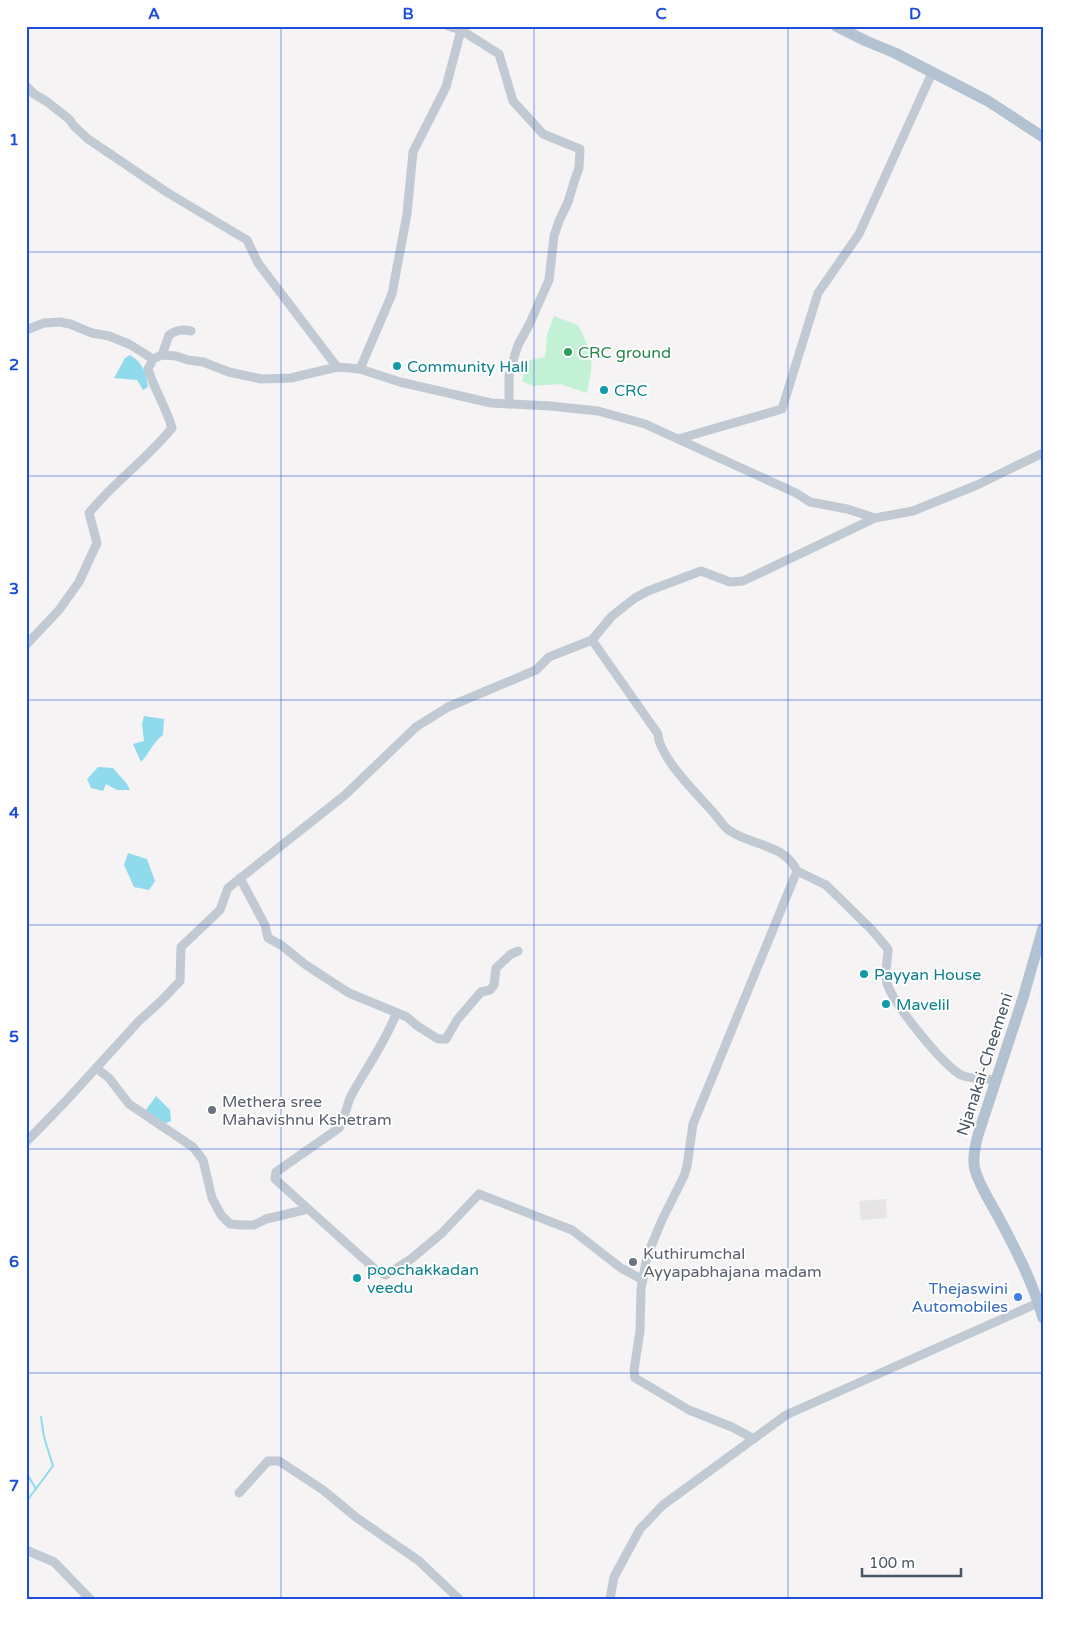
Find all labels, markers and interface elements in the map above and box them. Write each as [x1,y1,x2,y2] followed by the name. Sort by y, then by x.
[148,4,160,24] text: A
[402,4,414,24] text: B
[655,4,667,24] text: C
[909,4,921,24] text: D
[9,130,19,150] text: 1
[578,343,671,363] place label: CRC ground
[562,346,574,358] marker: CRC ground
[9,355,19,375] text: 2
[407,357,528,377] place label: Community Hall
[391,360,403,372] marker: Community Hall
[614,381,648,401] place label: CRC
[598,384,610,396] marker: CRC
[9,579,19,599] text: 3
[9,803,19,823] text: 4
[874,965,981,985] place label: Payyan House
[858,968,870,980] marker: Payyan House
[952,990,1017,1138] street label: Njanakai-Cheemeni
[896,995,950,1015] place label: Mavelil
[880,998,892,1010] marker: Mavelil
[9,1027,19,1047] text: 5
[222,1092,392,1130] place label: Methera sree Mahavishnu Kshetram
[206,1104,218,1116] marker: Methera sree Mahavishnu Kshetram
[643,1244,822,1282] place label: Kuthirumchal Ayyapabhajana madam
[9,1252,19,1272] text: 6
[627,1256,639,1268] marker: Kuthirumchal Ayyapabhajana madam
[367,1260,479,1298] place label: poochakkadan veedu
[351,1272,363,1284] marker: poochakkadan veedu
[912,1279,1008,1317] place label: Thejaswini Automobiles
[1012,1291,1024,1303] marker: Thejaswini Automobiles
[9,1476,19,1496] text: 7
[862,1545,960,1577] scale bar
[869,1554,915,1572] text: 100 m

